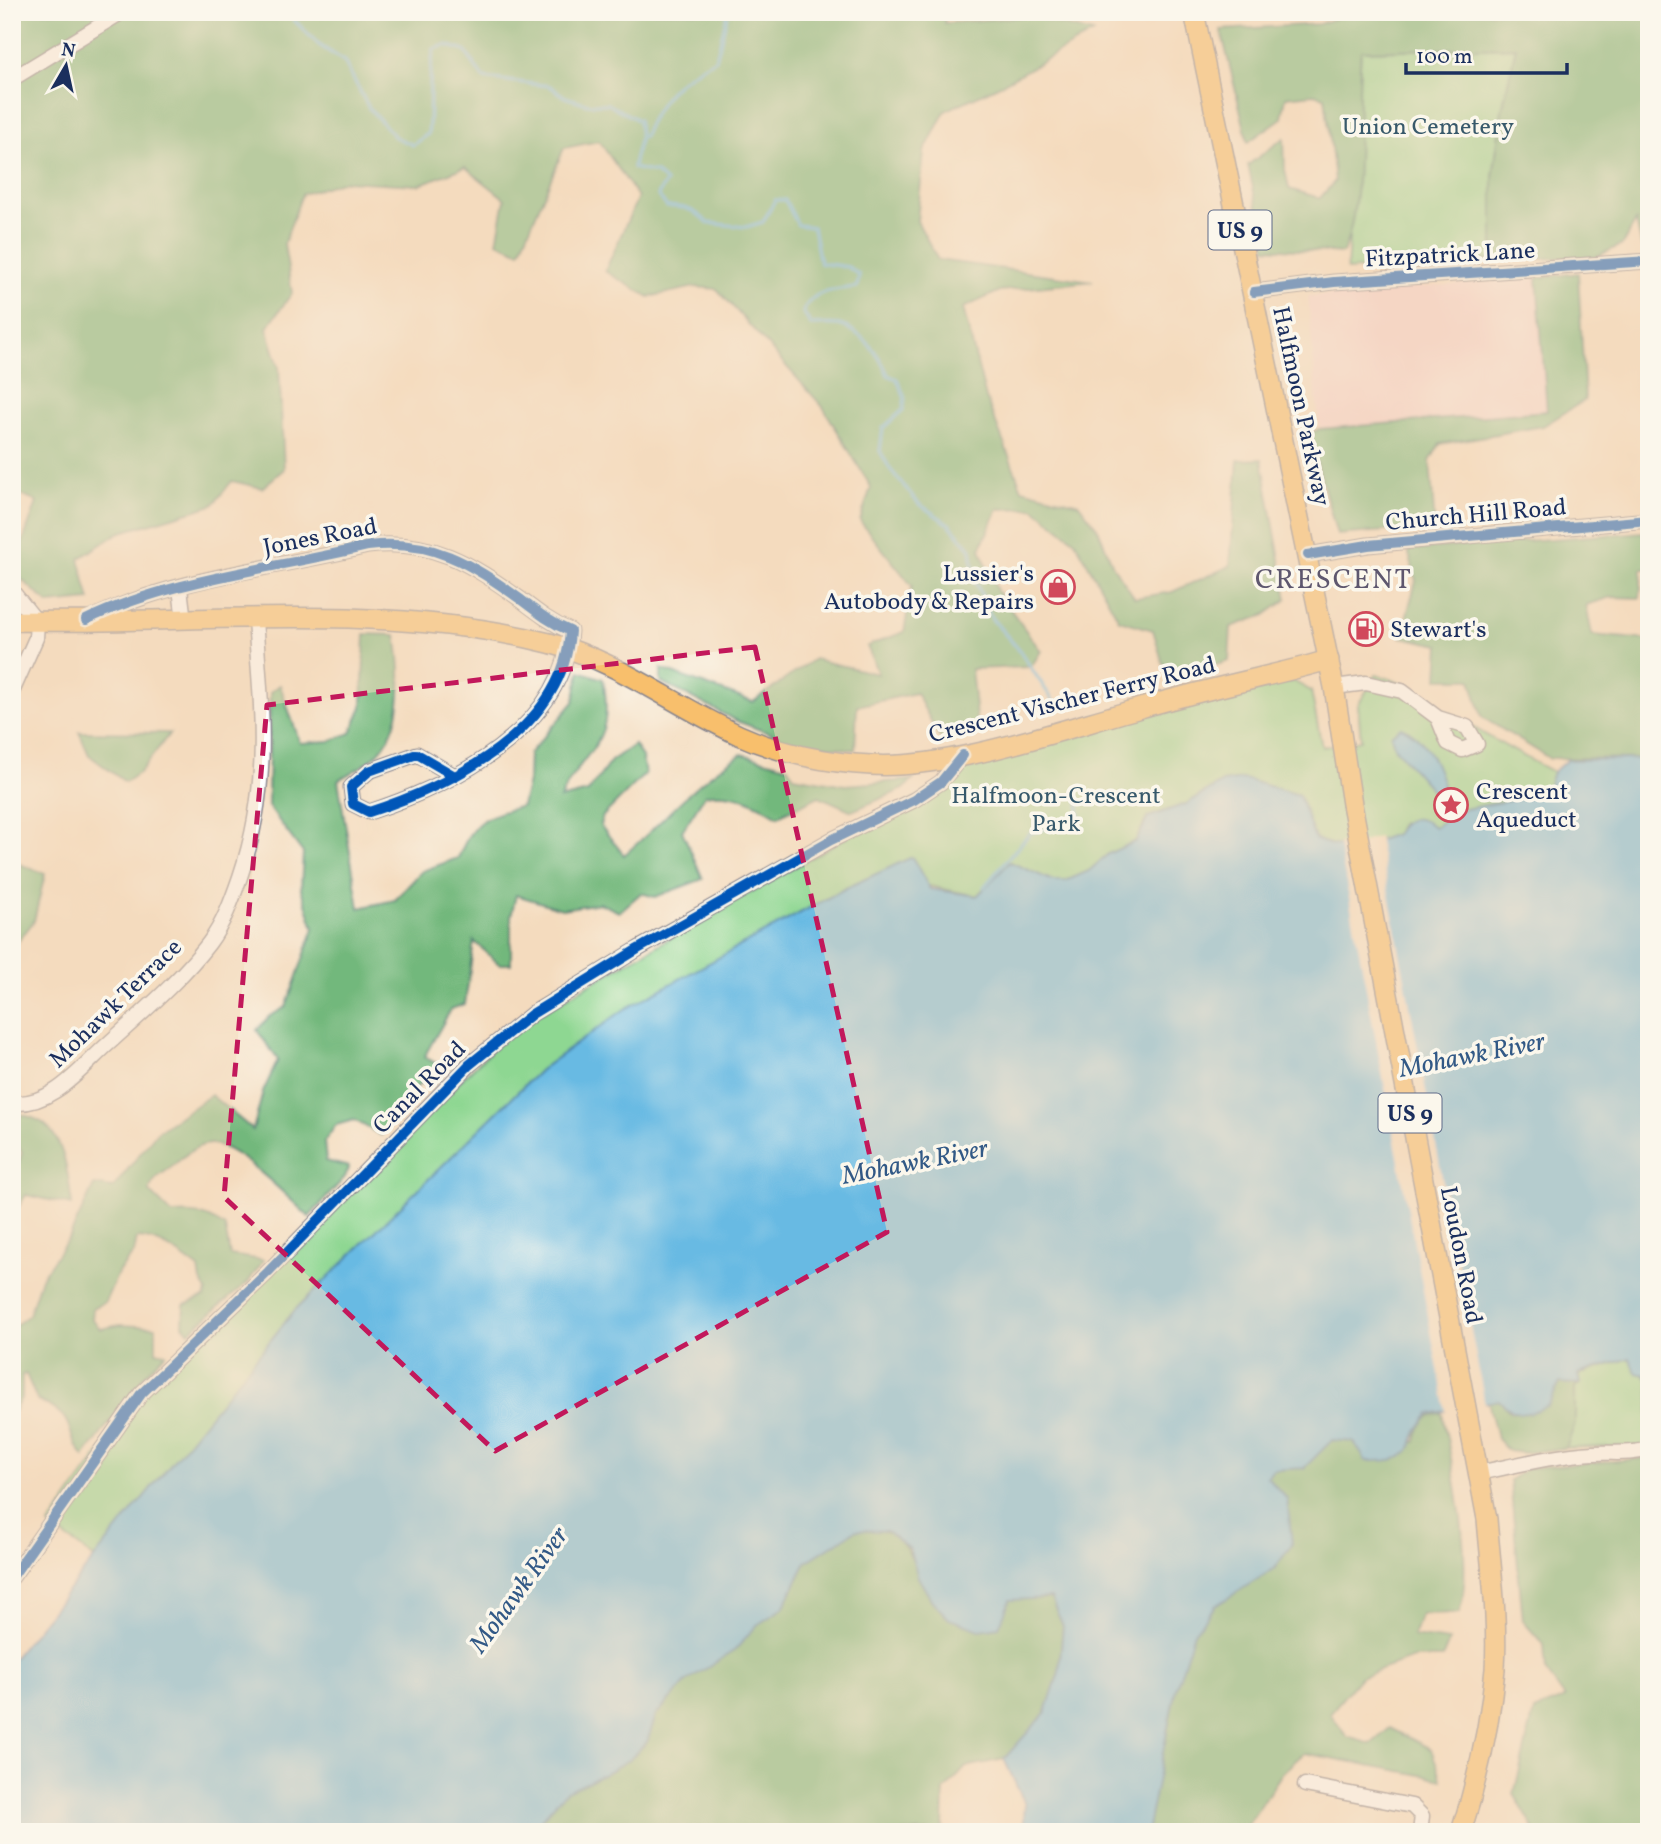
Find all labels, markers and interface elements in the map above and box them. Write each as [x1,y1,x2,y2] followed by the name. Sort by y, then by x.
[32,32,102,102] north arrow
[1406,32,1566,76] scale bar
[59,37,77,65] text: N
[1416,43,1473,72] text: 100 m
[1342,111,1514,145] park label: Union Cemetery
[1208,210,1272,249] road number: US 9
[1364,235,1536,277] street label: Fitzpatrick Lane
[1262,304,1338,509] street label: Halfmoon Parkway
[1384,491,1568,541] street label: Church Hill Road
[260,510,380,566] street label: Jones Road
[824,558,1034,620] place label: Lussier's Autobody & Repairs
[1255,561,1413,600] district label: CRESCENT
[1039,568,1077,606] shop icon: Lussier's Autobody & Repairs
[1347,610,1385,648] fuel station icon: Stewart's
[1390,614,1487,648] place label: Stewart's
[925,649,1220,753] street label: Crescent Vischer Ferry Road
[1476,776,1577,838] place label: Crescent Aqueduct
[951,780,1161,842] park label: Halfmoon-Crescent Park
[1432,786,1470,824] place icon: Crescent Aqueduct
[42,932,191,1077] street label: Mohawk Terrace
[1395,1024,1549,1088] water label: Mohawk River
[366,1034,475,1143] street label: Canal Road
[1378,1094,1442,1132] road number: US 9
[838,1131,992,1195] water label: Mohawk River
[1430,1184,1490,1327] street label: Loudon Road
[461,1519,578,1661] water label: Mohawk River

